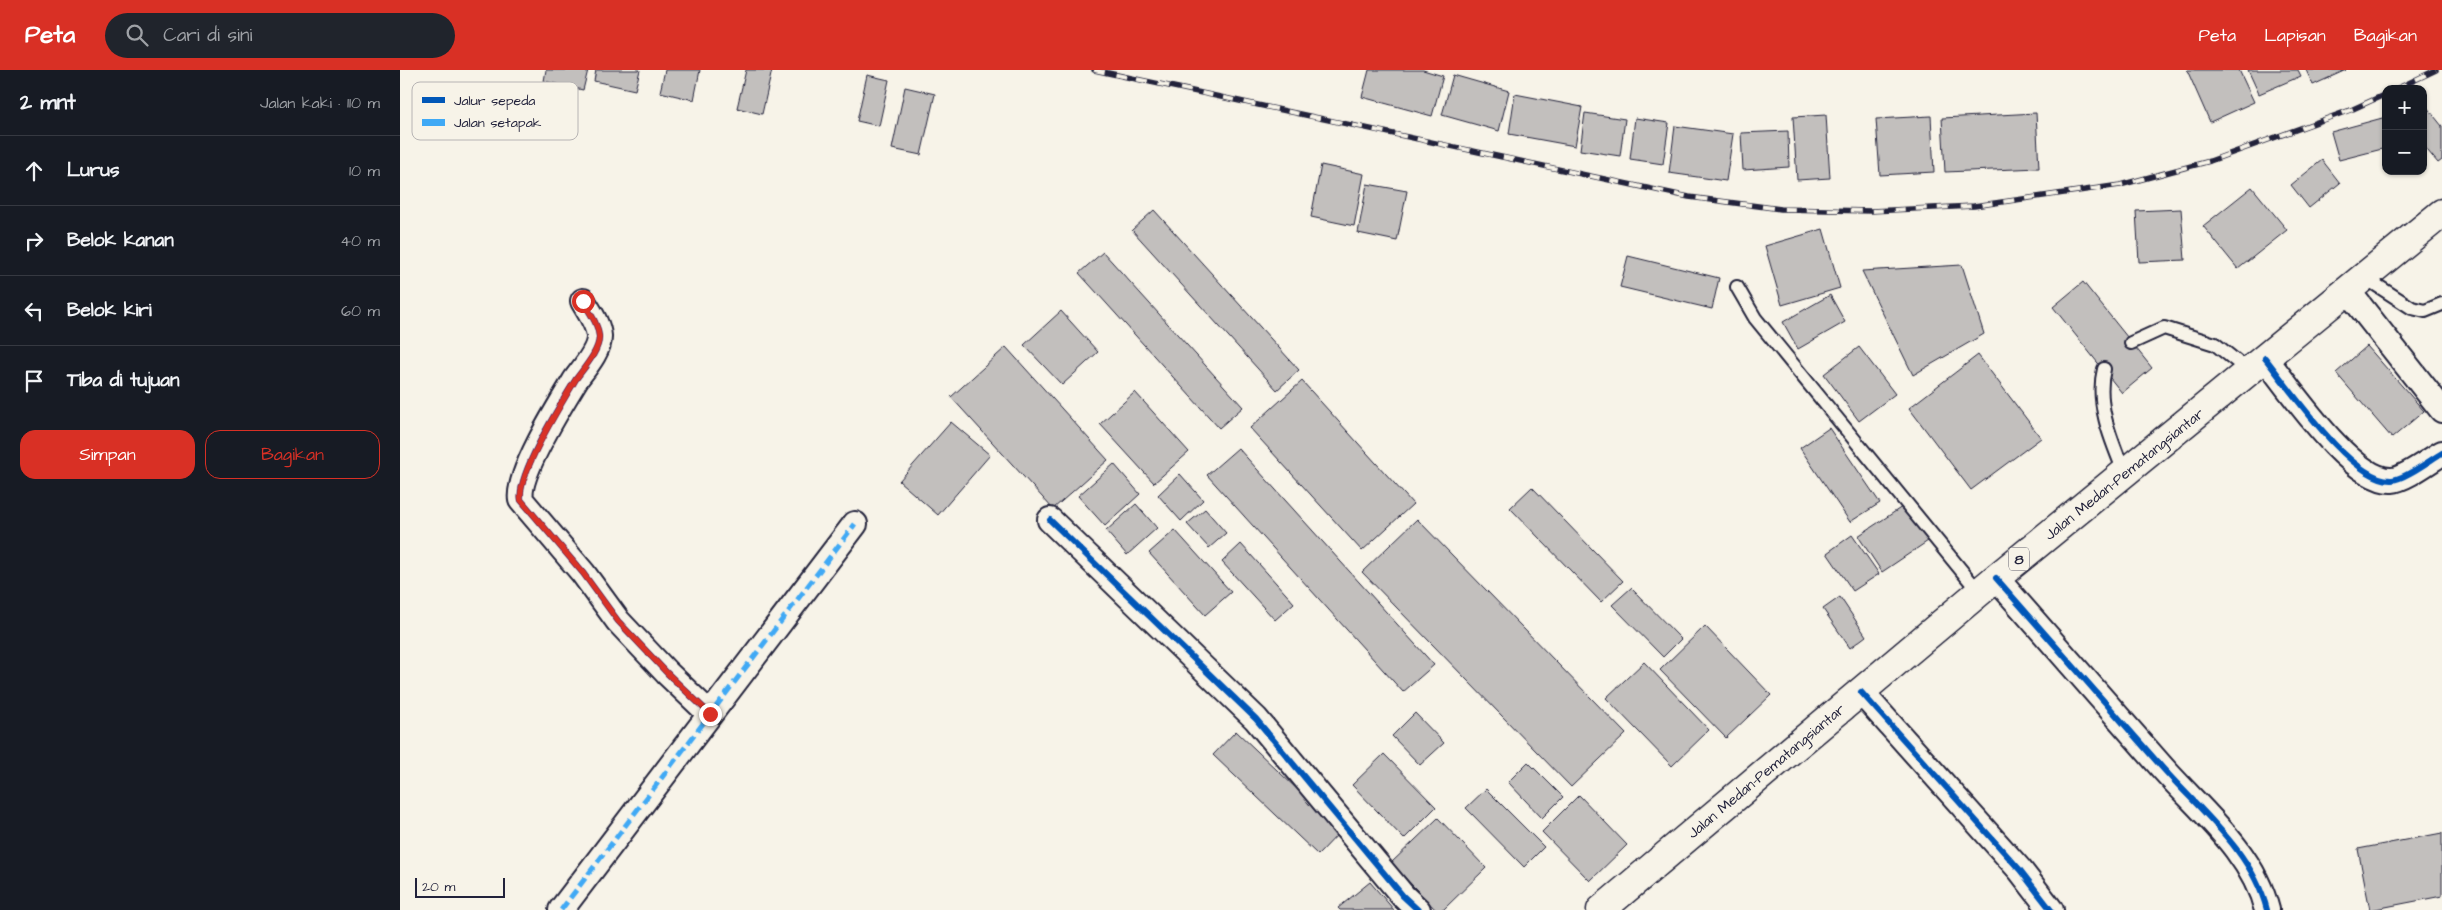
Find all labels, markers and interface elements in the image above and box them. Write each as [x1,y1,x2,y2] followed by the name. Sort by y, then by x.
[105,13,455,58] search box
[25,18,75,52] text: Peta
[123,21,151,49] icon: search
[163,22,252,49] text: Cari di sini
[2199,23,2236,48] text: Peta
[2264,23,2326,48] text: Lapisan
[2354,23,2417,48] text: Bagikan
[412,82,578,140] legend
[2382,85,2427,175] map controls
[2382,85,2427,130] button: +
[20,88,76,117] text: 2 mnt
[454,91,535,111] text: Jalur sepeda
[260,92,380,114] text: Jalan kaki · 110 m
[454,113,542,133] text: Jalan setapak
[2382,130,2427,175] button: −
[20,157,48,185] icon: ahead
[67,157,119,184] text: Lurus
[349,160,380,182] text: 10 m
[20,227,48,255] icon: right
[67,227,174,254] text: Belok kanan
[340,230,380,252] text: 40 m
[572,290,595,313] route start
[20,297,48,325] icon: left
[67,297,152,324] text: Belok kiri
[341,300,380,322] text: 60 m
[20,367,48,395] icon: arrive
[67,367,179,394] text: Tiba di tujuan
[2040,403,2209,546] street label: Jalan Medan-Pematangsiantar
[20,430,195,479] button: Simpan
[205,430,380,479] button: Bagikan
[2009,548,2029,570] road number: 8
[1683,699,1850,844] street label: Jalan Medan-Pematangsiantar
[699,703,722,726] route end
[415,875,505,898] scale bar
[422,877,455,897] text: 20 m

